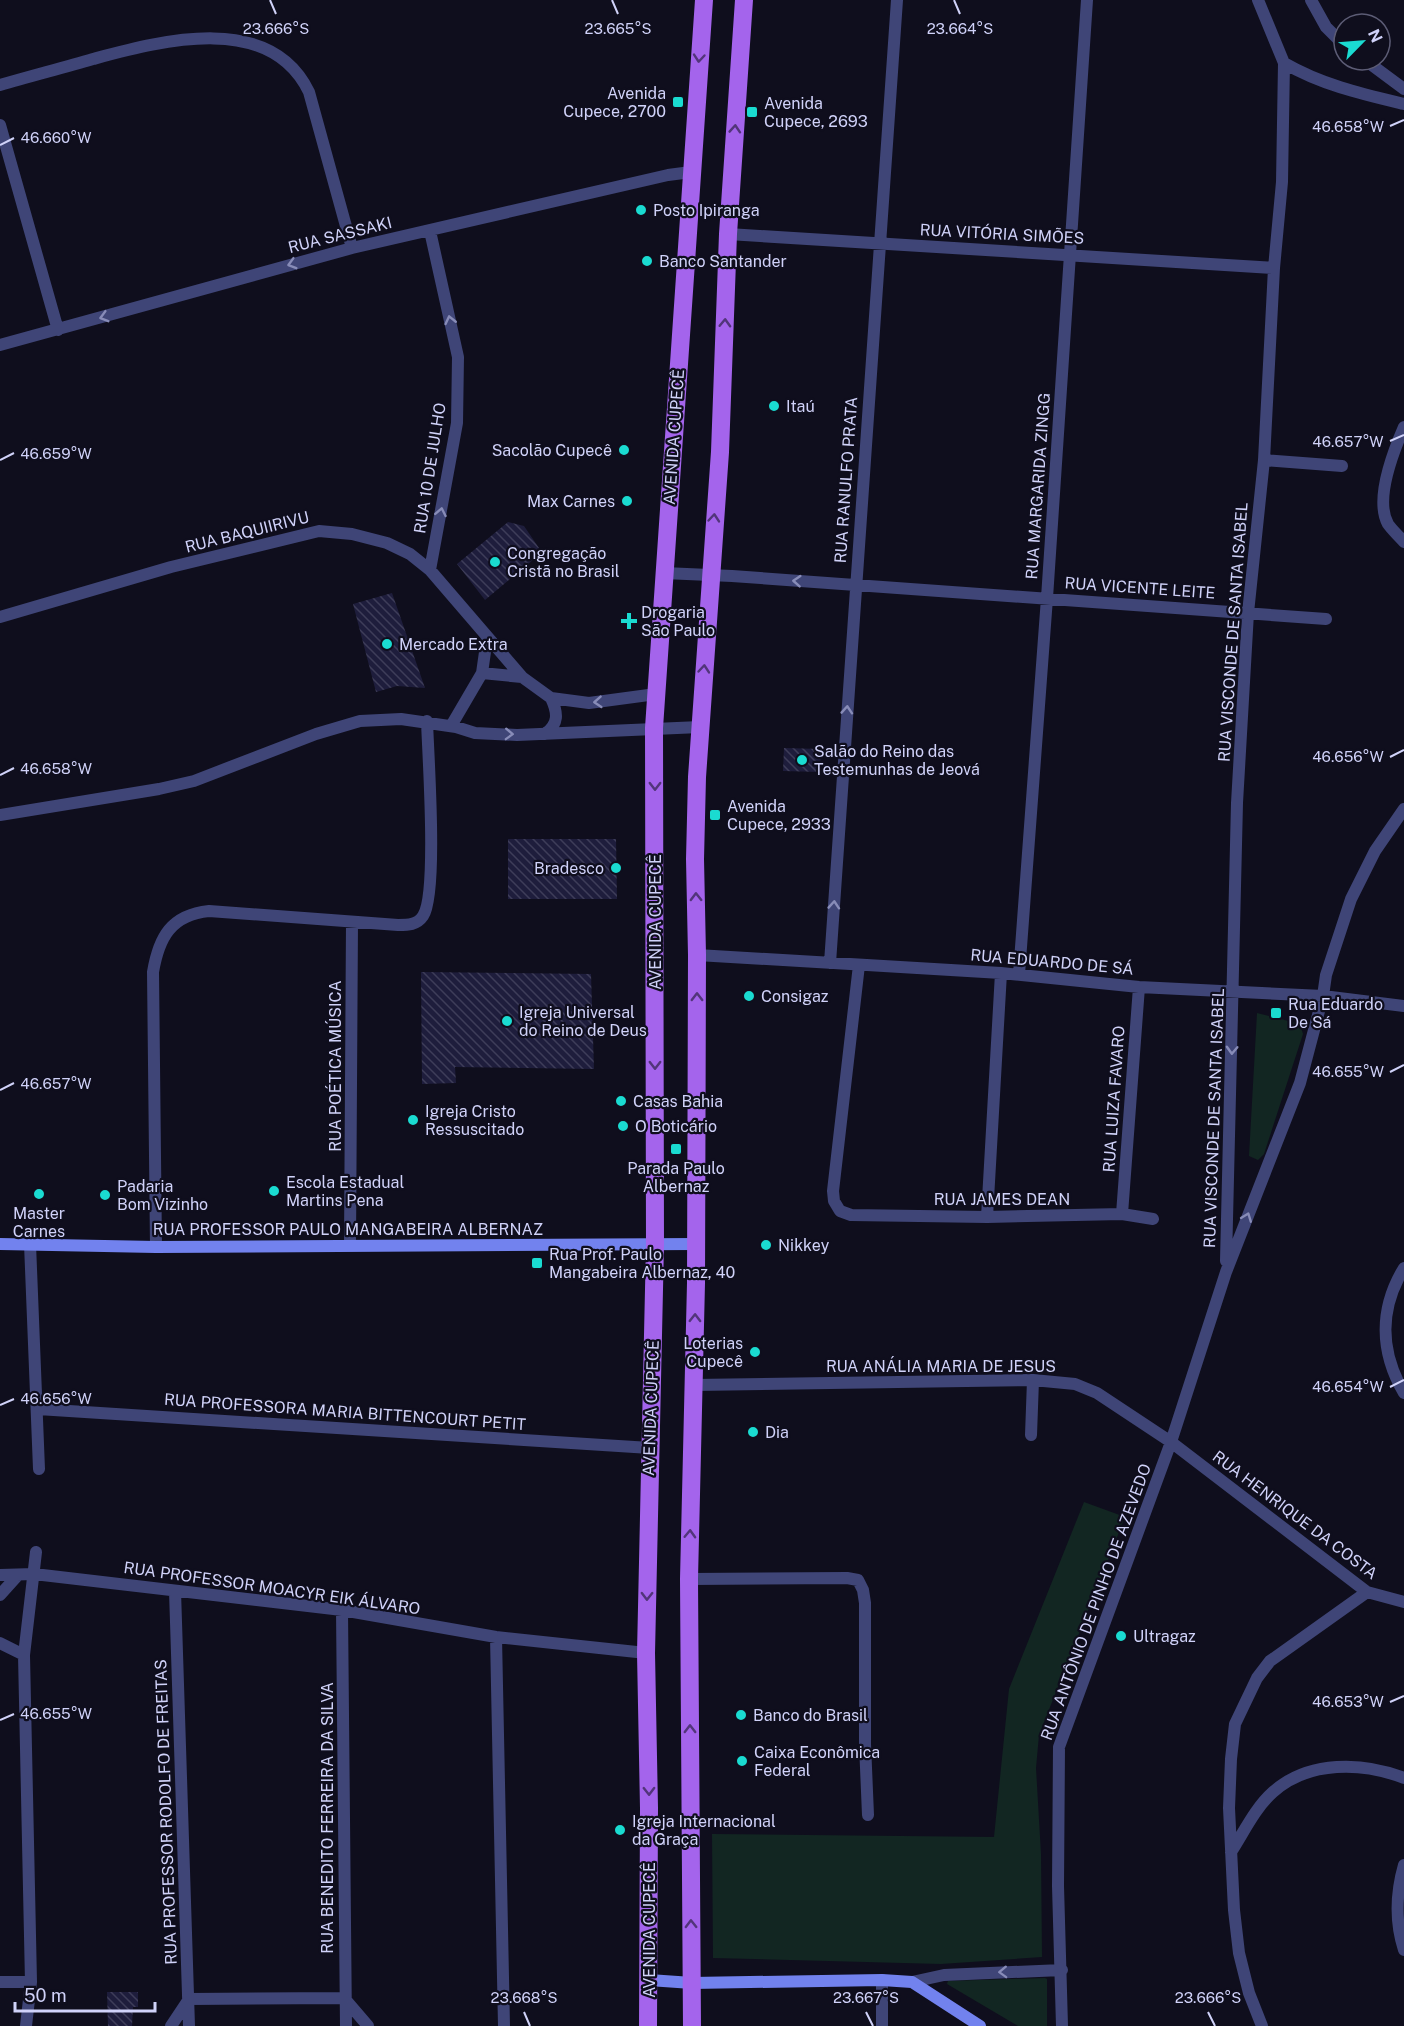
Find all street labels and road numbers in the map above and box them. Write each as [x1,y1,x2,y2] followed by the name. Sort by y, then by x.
[286,213,394,257] street label: RUA SASSAKI
[919,219,1085,248] street label: RUA VITÓRIA SIMÕES
[659,368,688,506] street label: AVENIDA CUPECÊ
[1022,392,1054,580] street label: RUA MARGARIDA ZINGG
[831,396,861,564] street label: RUA RANULFO PRATA
[410,401,450,535] street label: RUA 10 DE JULHO
[1214,502,1252,762] street label: RUA VISCONDE DE SANTA ISABEL
[183,507,311,557] street label: RUA BAQUIIRIVU
[1064,573,1216,603] street label: RUA VICENTE LEITE
[645,854,665,990] street label: AVENIDA CUPECÊ
[970,944,1135,979] street label: RUA EDUARDO DE SÁ
[325,980,345,1152] street label: RUA POÉTICA MÚSICA
[1200,988,1228,1248] street label: RUA VISCONDE DE SANTA ISABEL
[1099,1025,1129,1173] street label: RUA LUIZA FAVARO
[934,1190,1070,1209] street label: RUA JAMES DEAN
[153,1220,543,1239] street label: RUA PROFESSOR PAULO MANGABEIRA ALBERNAZ
[638,1340,663,1476] street label: AVENIDA CUPECÊ
[826,1356,1056,1376] street label: RUA ANÁLIA MARIA DE JESUS
[164,1390,527,1434] street label: RUA PROFESSORA MARIA BITTENCOURT PETIT
[1209,1447,1381,1583] street label: RUA HENRIQUE DA COSTA
[1036,1461,1155,1743] street label: RUA ANTÔNIO DE PINHO DE AZEVEDO
[123,1557,422,1618] street label: RUA PROFESSOR MOACYR EIK ÁLVARO
[151,1659,181,1965] street label: RUA PROFESSOR RODOLFO DE FREITAS
[318,1682,337,1954] street label: RUA BENEDITO FERREIRA DA SILVA
[639,1862,659,1998] street label: AVENIDA CUPECÊ

